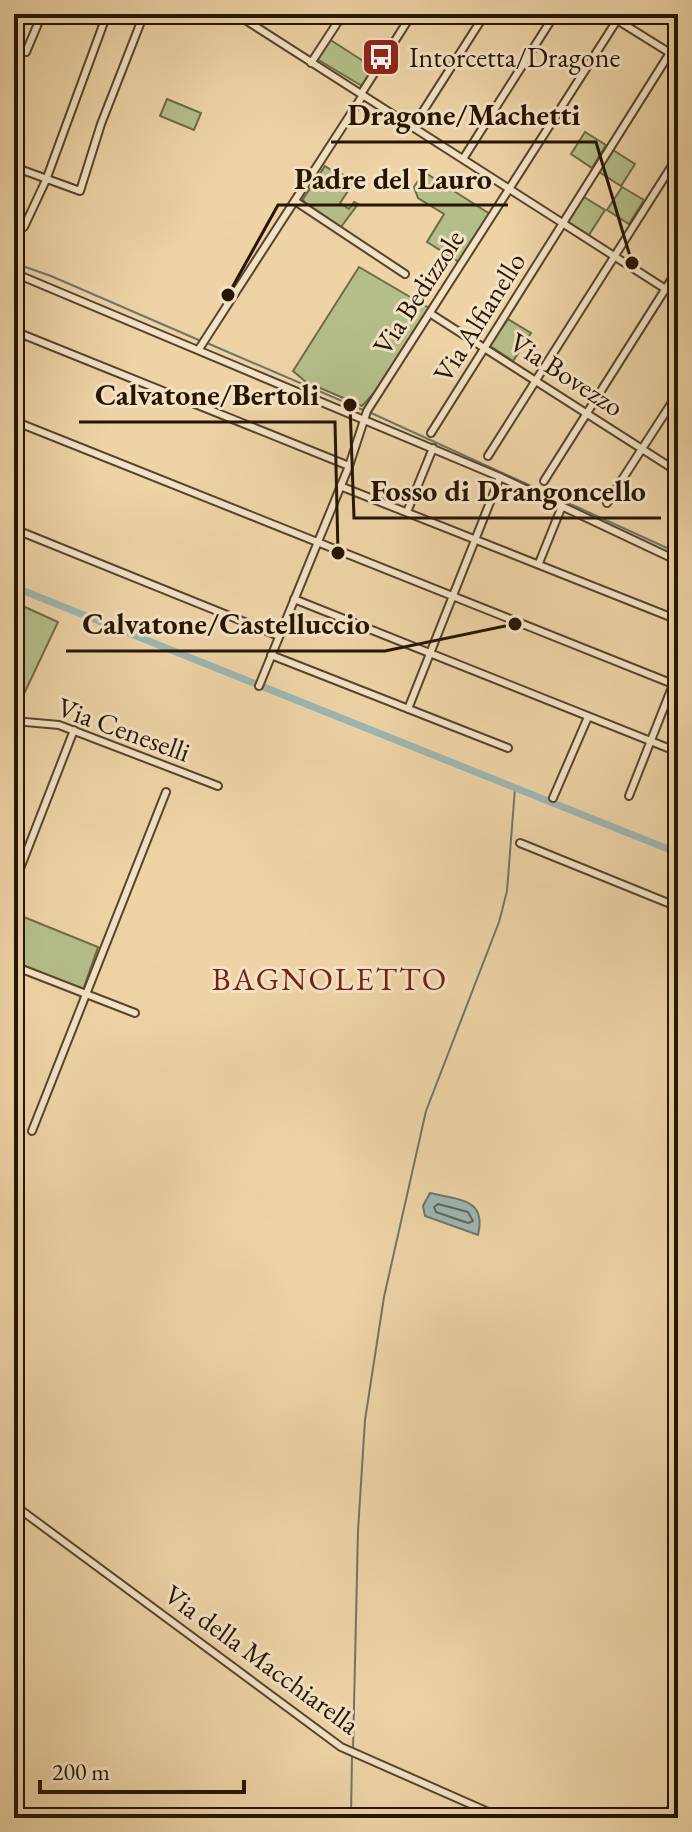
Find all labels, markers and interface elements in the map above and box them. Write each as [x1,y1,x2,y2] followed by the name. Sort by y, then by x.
[360,36,402,78] bus stop icon: Intorcetta/Dragone
[409,39,620,75] place label: Intorcetta/Dragone
[331,88,596,142] callout: Dragone/Machetti
[348,95,581,134] text: Dragone/Machetti
[278,151,508,205] callout: Padre del Lauro
[294,159,492,198] text: Padre del Lauro
[364,223,472,361] street label: Via Bedizzole
[425,245,533,389] street label: Via Alfianello
[503,324,631,424] street label: Via Bovezzo
[79,368,335,422] callout: Calvatone/Bertoli
[95,375,319,414] text: Calvatone/Bertoli
[354,464,661,518] callout: Fosso di Drangoncello
[370,471,646,510] text: Fosso di Drangoncello
[66,597,385,651] callout: Calvatone/Castelluccio
[82,604,370,643] text: Calvatone/Castelluccio
[53,688,195,770] street label: Via Ceneselli
[212,958,448,1000] district label: BAGNOLETTO
[157,1576,367,1742] street label: Via della Macchiarella
[40,1744,244,1794] scale bar
[52,1756,110,1787] text: 200 m

